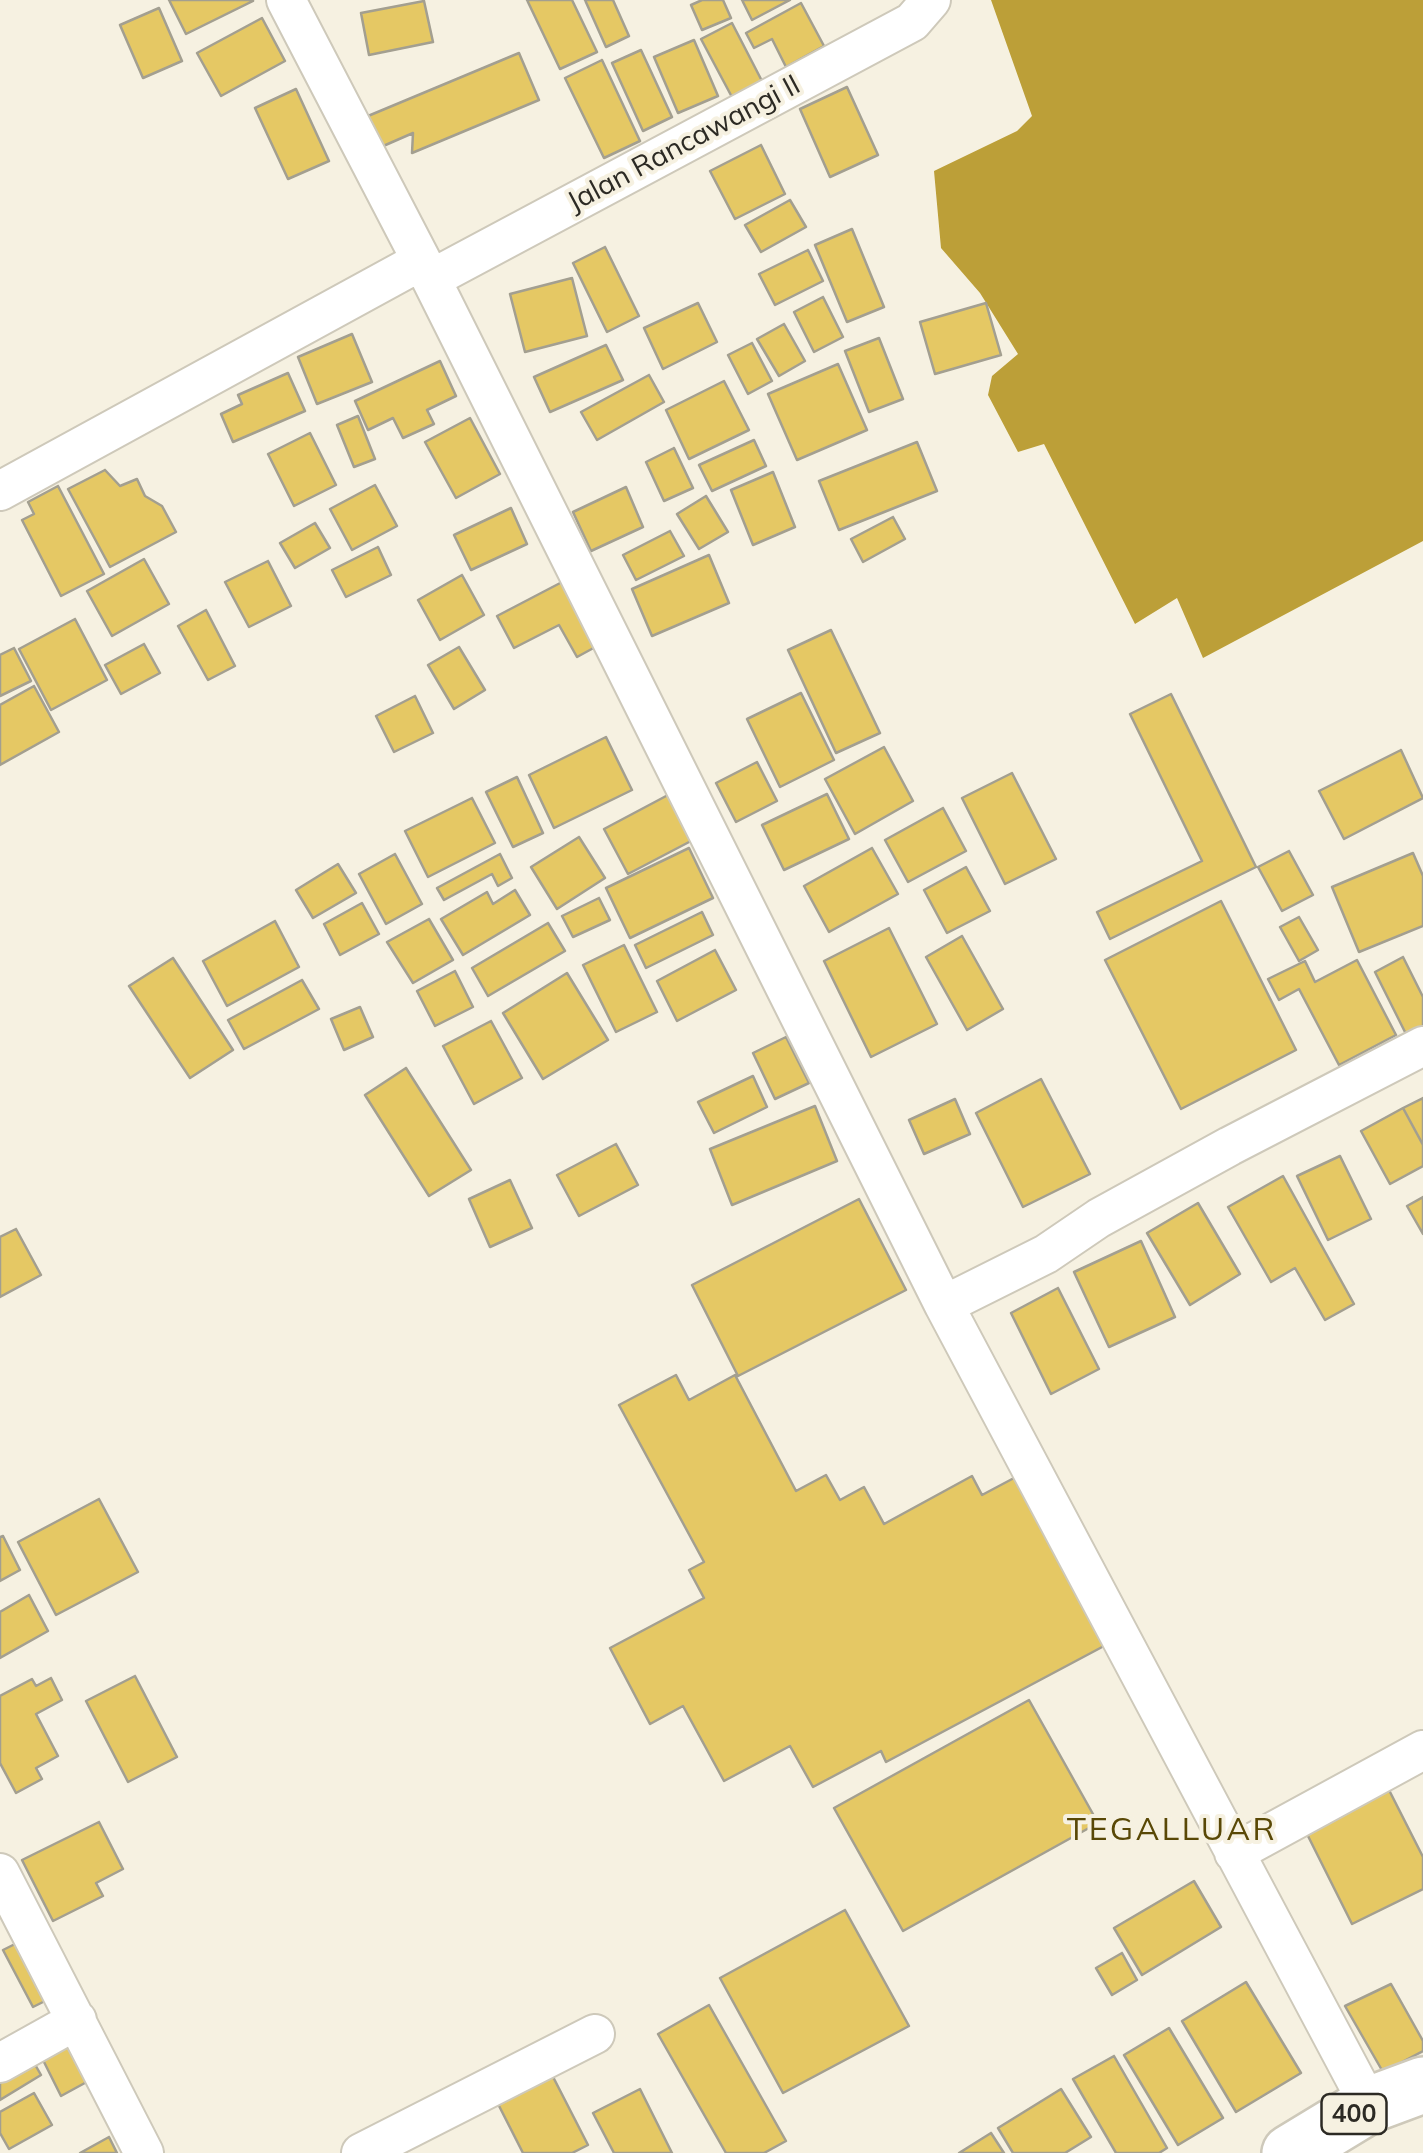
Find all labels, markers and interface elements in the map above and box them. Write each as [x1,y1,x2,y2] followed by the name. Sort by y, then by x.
[562,68,806,220] street label: Jalan Rancawangi II
[1067,1811,1277,1849] district label: TEGALLUAR
[1322,2094,1386,2134] road number: 400

